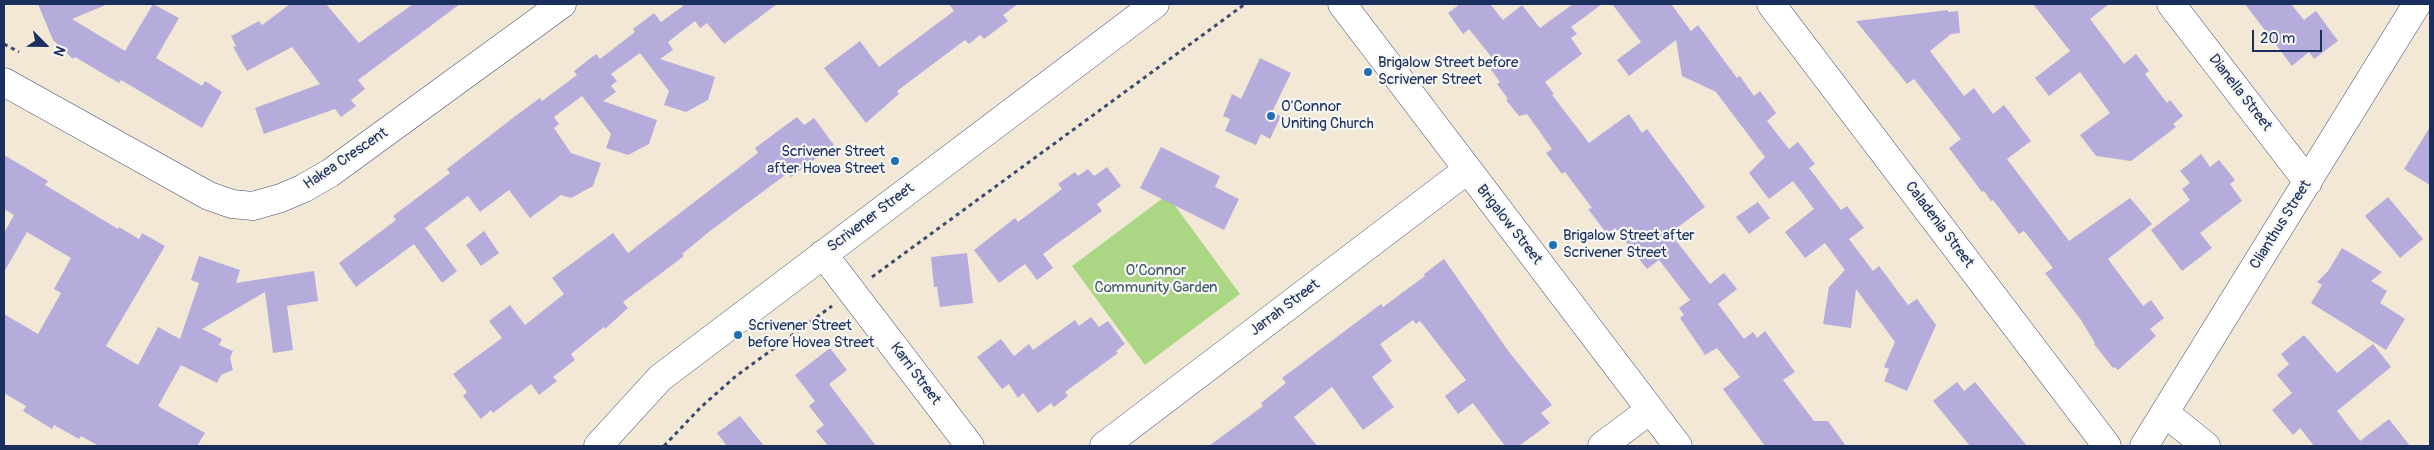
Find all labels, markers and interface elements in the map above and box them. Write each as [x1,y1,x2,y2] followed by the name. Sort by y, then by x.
[20,20,70,70] north arrow
[2254,20,2324,52] scale bar
[2260,29,2295,48] text: 20 m
[50,43,69,59] text: N
[2204,51,2276,135] street label: Dianella Street
[1378,54,1518,89] place label: Brigalow Street before Scrivener Street
[1362,66,1374,78] marker: Brigalow Street before Scrivener Street
[1281,98,1374,133] place label: O'Connor Uniting Church
[1265,110,1277,122] marker: O'Connor Uniting Church
[300,124,392,194] street label: Hakea Crescent
[767,143,885,178] place label: Scrivener Street after Hovea Street
[889,155,901,167] marker: Scrivener Street after Hovea Street
[2246,177,2316,273] street label: Clianthus Street
[1901,178,1977,272] street label: Caladenia Street
[824,180,918,256] street label: Scrivener Street
[1472,181,1546,269] street label: Brigalow Street
[1563,227,1695,262] place label: Brigalow Street after Scrivener Street
[1547,239,1559,251] marker: Brigalow Street after Scrivener Street
[1095,262,1217,297] park label: O’Connor Community Garden
[1247,276,1323,340] street label: Jarrah Street
[748,317,874,352] place label: Scrivener Street before Hovea Street
[732,329,744,341] marker: Scrivener Street before Hovea Street
[886,339,944,409] street label: Karri Street

